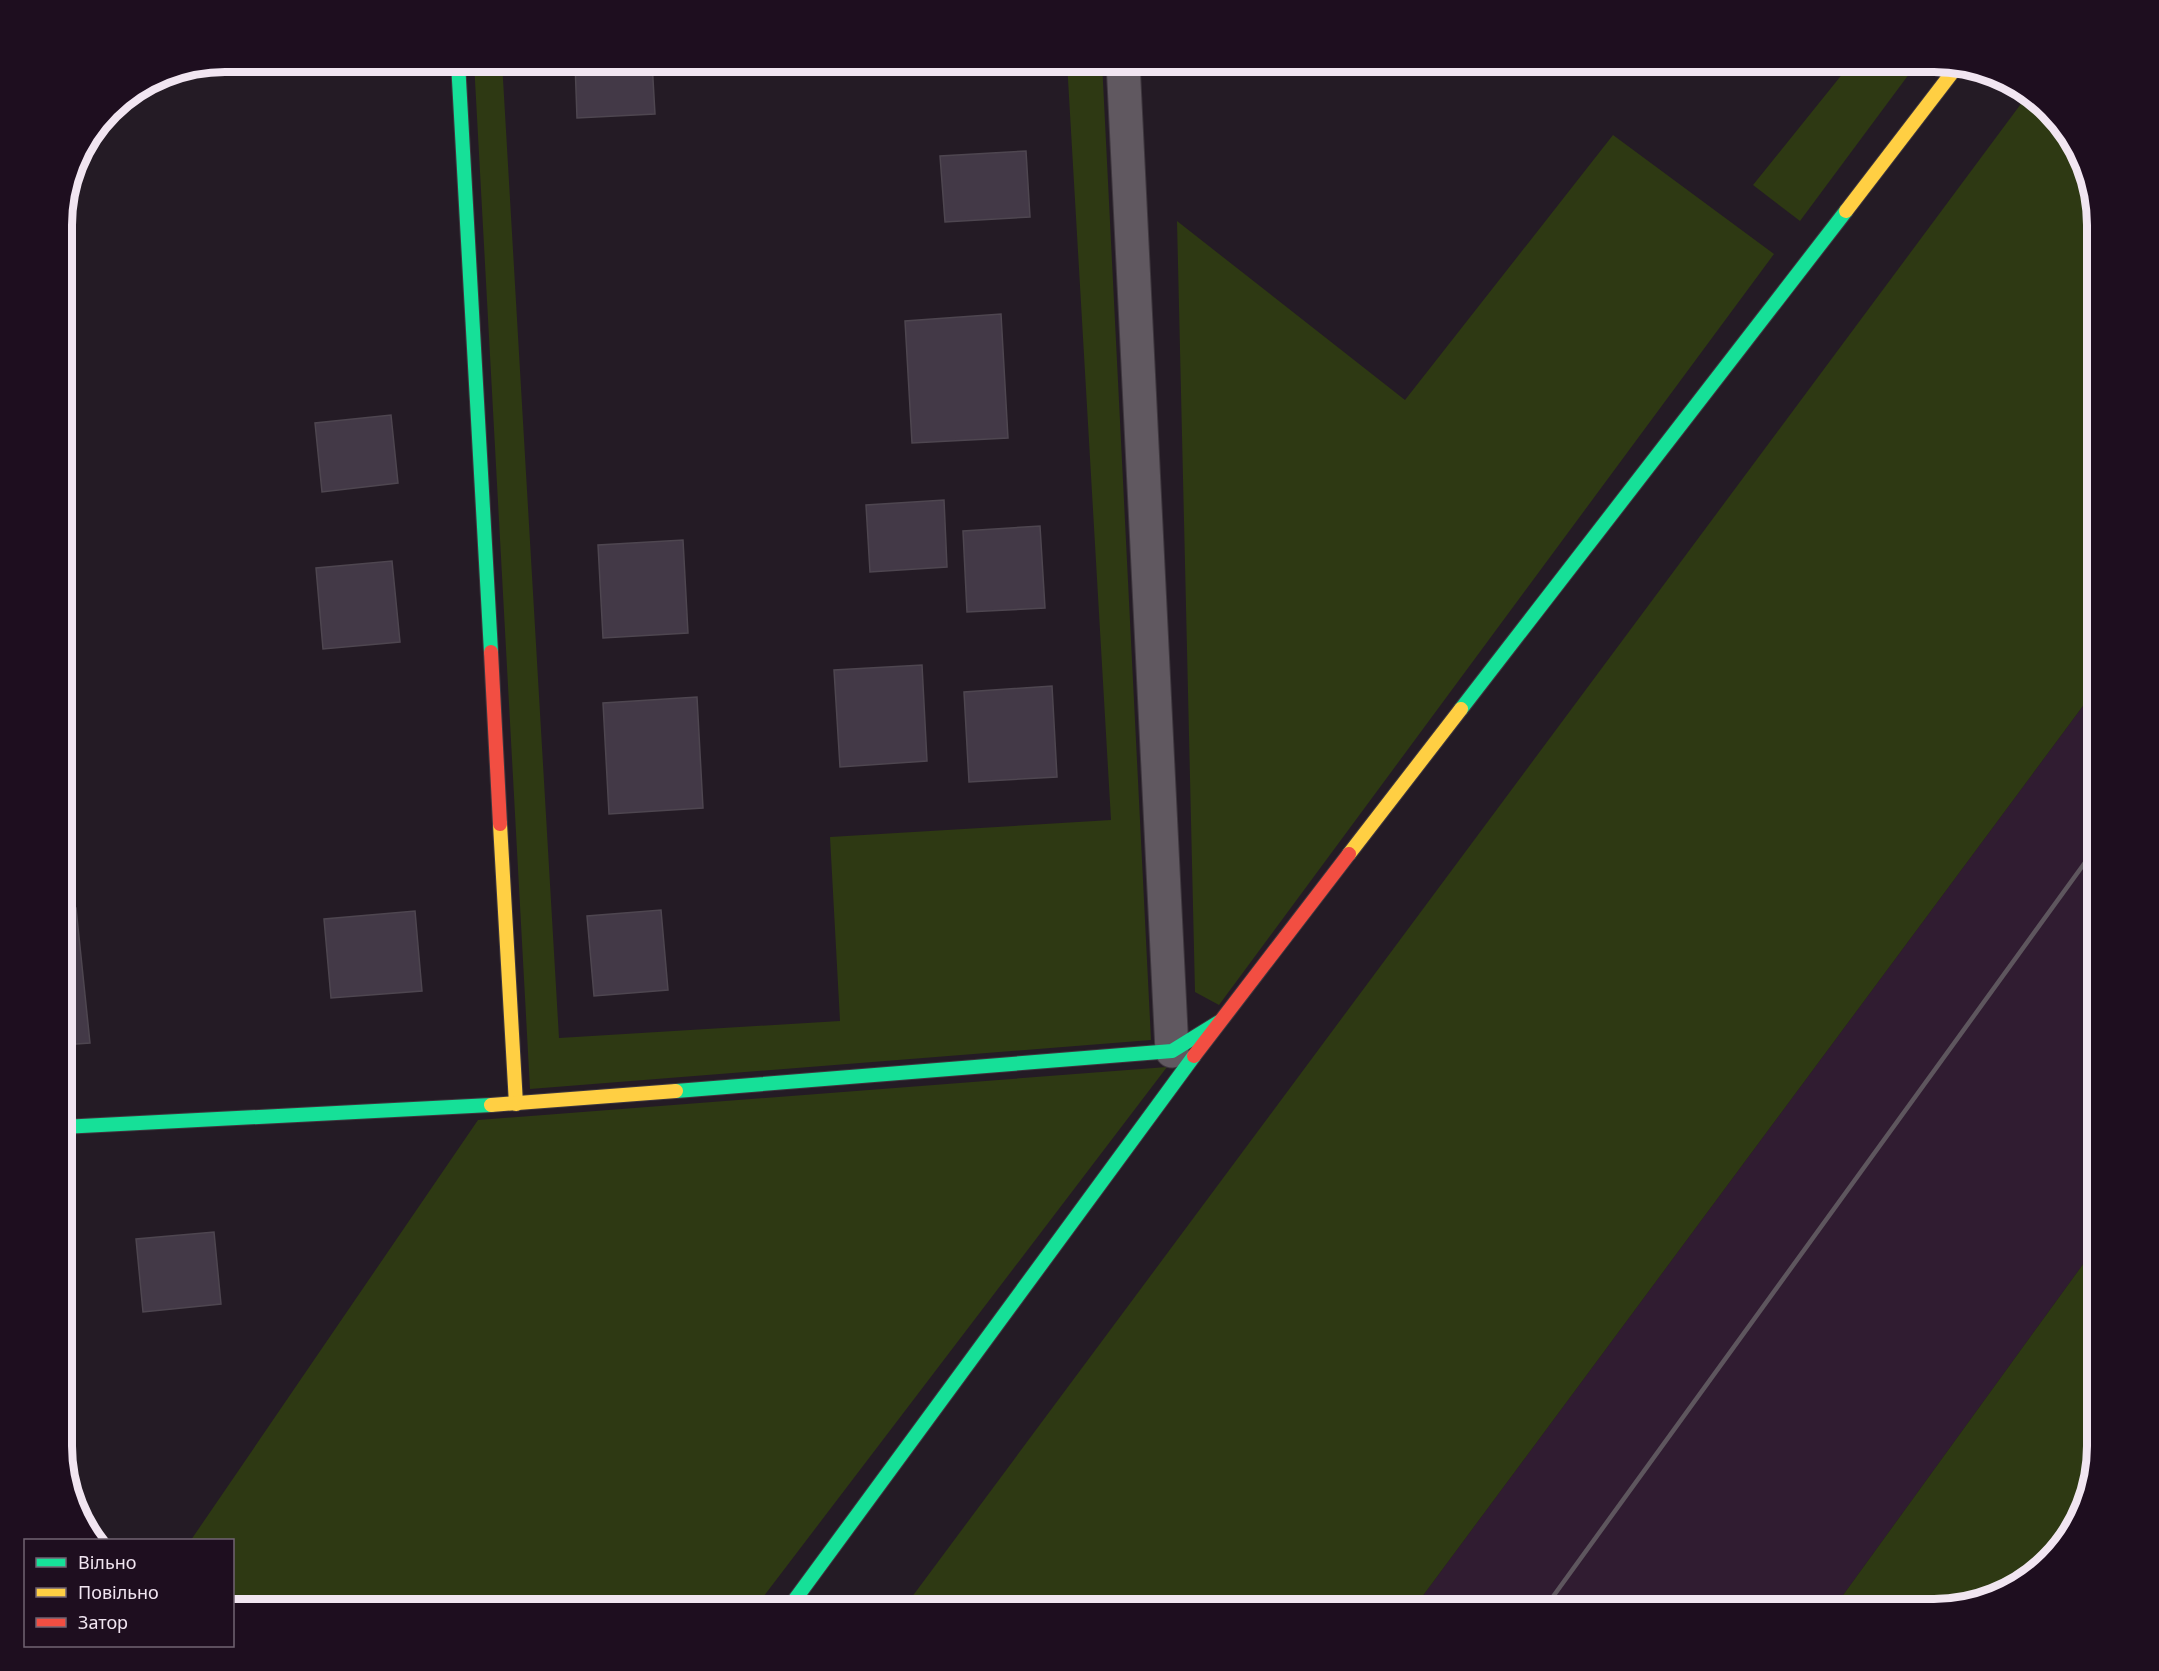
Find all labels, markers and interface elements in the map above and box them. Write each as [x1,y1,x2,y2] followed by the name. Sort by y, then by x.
[24,1539,234,1647] legend
[78,1550,136,1574] text: Вільно
[78,1580,159,1604] text: Повільно
[78,1610,128,1634] text: Затор

